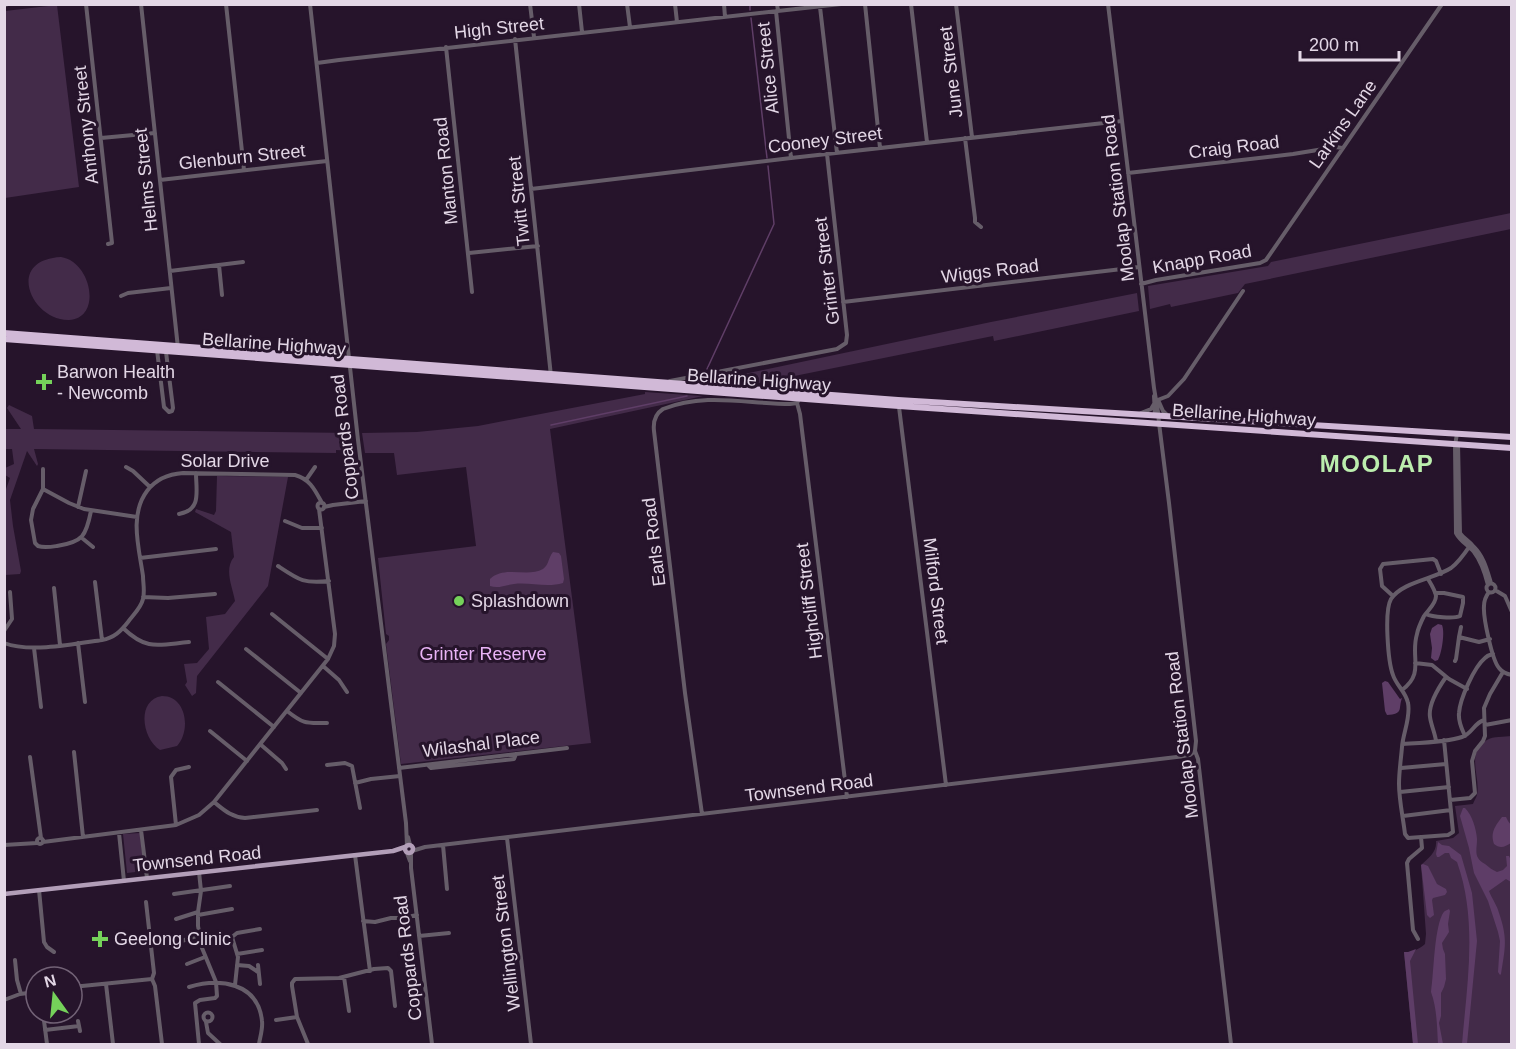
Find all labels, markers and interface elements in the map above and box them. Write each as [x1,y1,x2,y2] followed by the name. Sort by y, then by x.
[453,13,545,43] street label: High Street
[753,21,783,115] street label: Alice Street
[1300,24,1399,62] scale bar
[935,25,967,119] street label: June Street
[1309,35,1359,55] text: 200 m
[70,65,102,185] street label: Anthony Street
[1305,76,1381,172] street label: Larkins Lane
[1098,113,1138,283] street label: Moolap Station Road
[430,116,462,226] street label: Manton Road
[767,123,883,157] street label: Cooney Street
[131,127,161,233] street label: Helms Street
[1188,132,1280,162] street label: Craig Road
[178,140,306,174] street label: Glenburn Street
[504,155,534,247] street label: Twitt Street
[810,216,844,326] street label: Grinter Street
[1151,240,1253,278] street label: Knapp Road
[940,255,1040,287] street label: Wiggs Road
[201,329,347,359] street label: Bellarine Highway
[57,362,175,403] place label: Barwon Health - Newcomb
[686,365,832,395] street label: Bellarine Highway
[35,373,53,391] marker: Barwon Health - Newcomb
[327,373,363,501] street label: Coppards Road
[1171,400,1317,430] street label: Bellarine Highway
[1320,450,1434,477] district label: MOOLAP
[180,451,270,471] street label: Solar Drive
[639,497,669,587] street label: Earls Road
[920,537,952,645] street label: Milford Street
[792,542,826,660] street label: Highcliff Street
[471,591,569,611] place label: Splashdown
[452,594,466,608] marker: Splashdown
[419,644,547,664] park label: Grinter Reserve
[1162,650,1202,820] street label: Moolap Station Road
[421,727,541,761] street label: Wilashal Place
[744,770,874,806] street label: Townsend Road
[132,842,262,876] street label: Townsend Road
[488,874,524,1012] street label: Wellington Street
[390,894,426,1022] street label: Coppards Road
[114,929,231,949] place label: Geelong Clinic
[91,930,109,948] marker: Geelong Clinic
[24,965,84,1025] north arrow
[42,971,58,991] text: N

